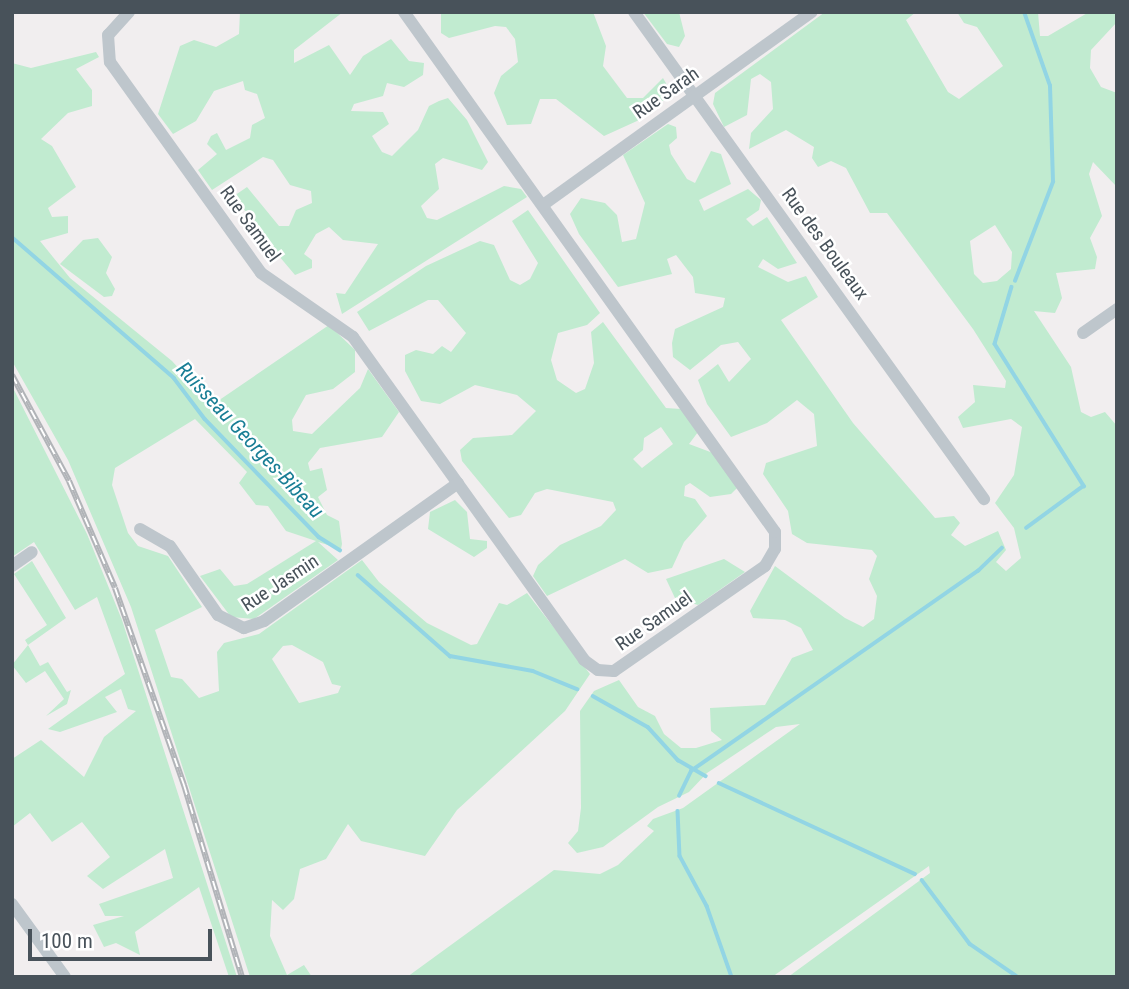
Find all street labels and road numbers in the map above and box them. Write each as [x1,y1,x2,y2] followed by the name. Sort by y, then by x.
[629,62,703,124] street label: Rue Sarah
[215,182,285,266] street label: Rue Samuel
[777,184,873,304] street label: Rue des Bouleaux
[237,550,323,616] street label: Rue Jasmin
[611,586,697,656] street label: Rue Samuel

